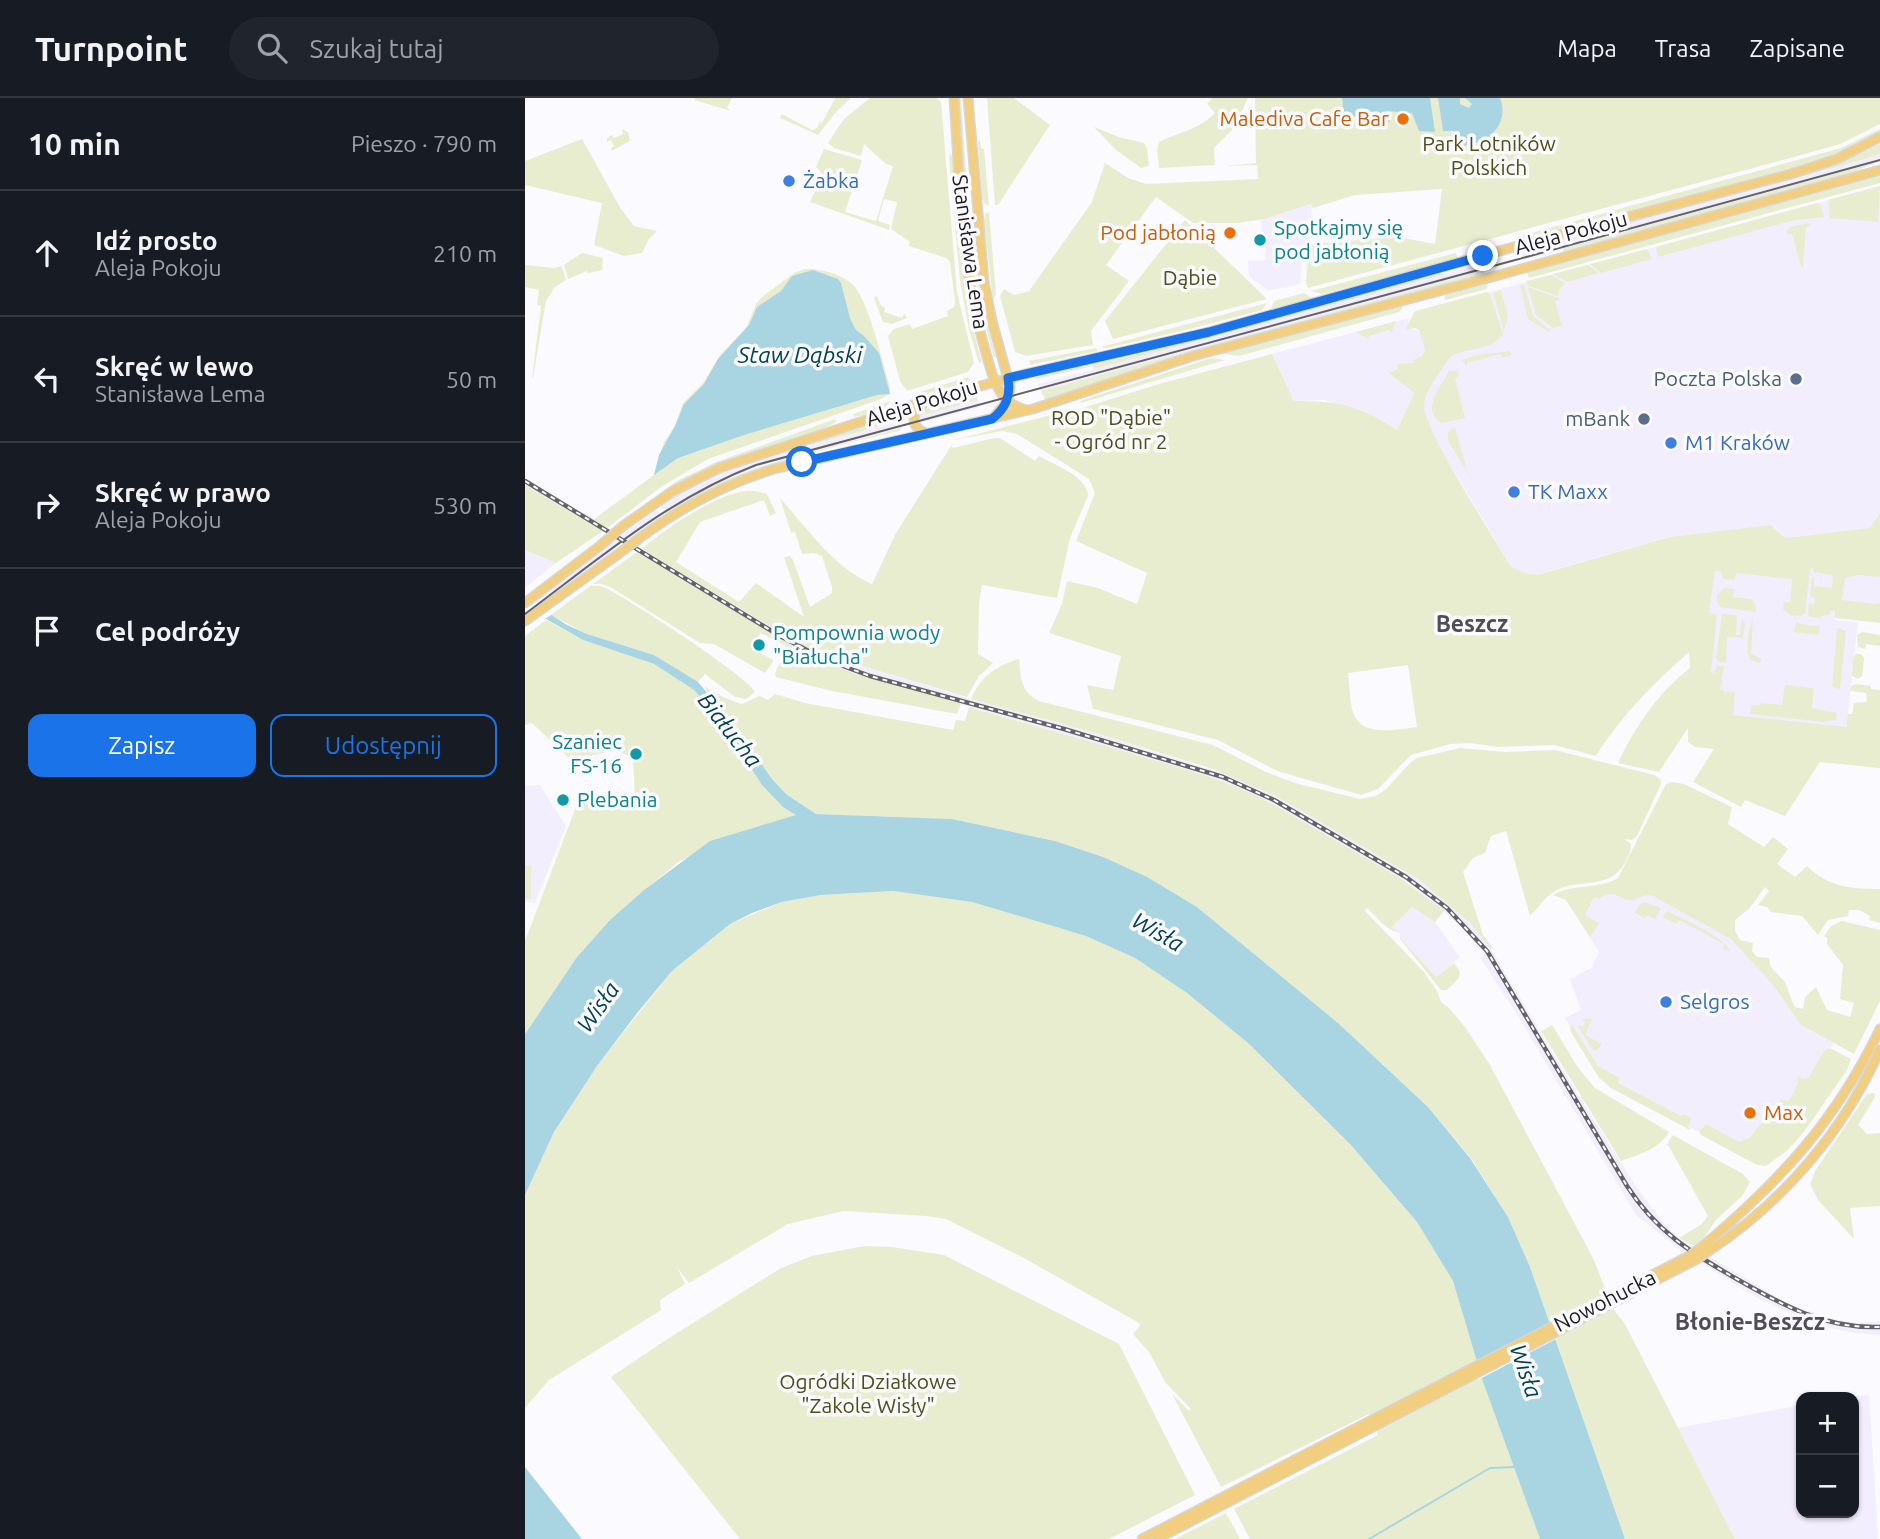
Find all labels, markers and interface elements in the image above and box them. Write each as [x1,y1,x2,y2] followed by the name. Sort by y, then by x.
[229,17,719,80] search box
[253,29,291,67] icon: search
[35,30,187,67] text: Turnpoint
[309,34,443,63] text: Szukaj tutaj
[1557,35,1617,62] text: Mapa
[1655,35,1711,62] text: Trasa
[1749,35,1845,62] text: Zapisane
[1220,106,1389,130] place label: Malediva Cafe Bar
[1395,111,1411,127] marker: Malediva Cafe Bar
[28,127,121,161] text: 10 min
[351,131,497,156] text: Pieszo · 790 m
[1422,131,1556,179] park label: Park Lotników Polskich
[803,168,859,192] place label: Żabka
[781,173,797,189] marker: Żabka
[948,173,994,331] street label: Stanisława Lema
[1512,205,1630,259] street label: Aleja Pokoju
[1274,215,1403,263] place label: Spotkajmy się pod jabłonią
[1100,220,1216,244] place label: Pod jabłonią
[1222,225,1238,241] marker: Pod jabłonią
[95,226,218,255] text: Idź prosto
[1252,232,1268,248] marker: Spotkajmy się pod jabłonią
[28,234,66,272] icon: ahead
[1467,240,1498,271] route end
[433,241,497,266] text: 210 m
[95,255,222,280] text: Aleja Pokoju
[1163,265,1217,289] park label: Dąbie
[737,342,864,367] water label: Staw Dąbski
[95,352,254,381] text: Skręć w lewo
[28,360,66,398] icon: left
[1654,366,1782,390] place label: Poczta Polska
[446,367,497,392] text: 50 m
[1788,371,1804,387] marker: Poczta Polska
[863,374,981,430] street label: Aleja Pokoju
[95,381,266,406] text: Stanisława Lema
[1051,405,1171,453] park label: ROD "Dąbie" - Ogród nr 2
[1565,406,1630,430] place label: mBank
[1636,411,1652,427] marker: mBank
[1685,430,1790,454] place label: M1 Kraków
[1663,435,1679,451] marker: M1 Kraków
[786,446,817,477] route start
[95,478,271,507] text: Skręć w prawo
[1528,479,1608,503] place label: TK Maxx
[1506,484,1522,500] marker: TK Maxx
[28,486,66,524] icon: right
[433,493,497,518] text: 530 m
[95,507,222,532] text: Aleja Pokoju
[1436,611,1508,636] district label: Beszcz
[28,612,66,650] icon: arrive
[95,617,240,646] text: Cel podróży
[773,620,940,668] place label: Pompownia wody "Białucha"
[751,637,767,653] marker: Pompownia wody "Białucha"
[694,688,767,772] water label: Białucha
[28,714,256,777] button: Zapisz
[270,714,497,777] button: Udostępnij
[552,729,622,777] place label: Szaniec FS-16
[628,746,644,762] marker: Szaniec FS-16
[577,787,658,811] place label: Plebania
[555,792,571,808] marker: Plebania
[1128,907,1188,956] water label: Wisła
[572,977,624,1036] water label: Wisła
[1680,989,1750,1013] place label: Selgros
[1658,994,1674,1010] marker: Selgros
[1764,1100,1804,1124] place label: Max
[1742,1105,1758,1121] marker: Max
[1550,1264,1659,1336] street label: Nowohucka
[1675,1309,1825,1334] district label: Błonie-Beszcz
[1506,1341,1547,1401] water label: Wisła
[779,1369,957,1417] park label: Ogródki Działkowe "Zakole Wisły"
[1796,1392,1859,1518] map controls
[1796,1392,1859,1455] button: +
[1796,1455,1859,1518] button: −

